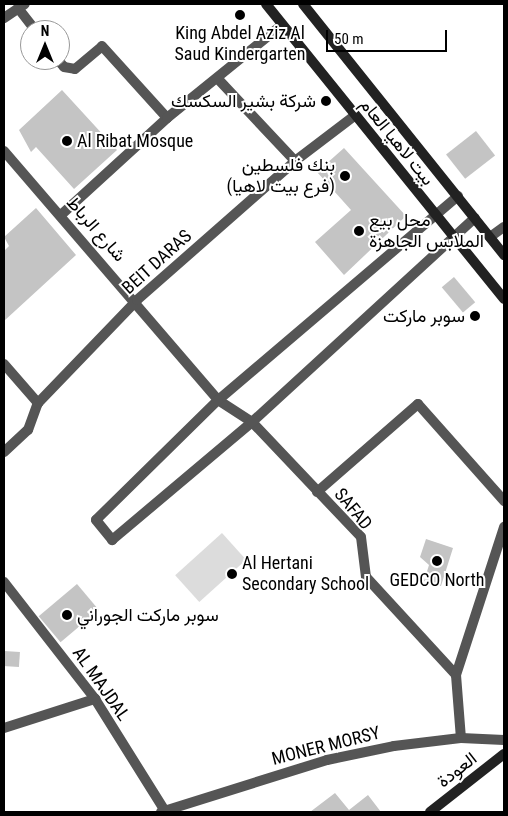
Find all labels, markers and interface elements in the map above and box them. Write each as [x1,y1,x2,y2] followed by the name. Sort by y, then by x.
[234,9,246,21] marker: King Abdel Aziz Al Saud Kindergarten
[20,20,70,70] north arrow
[328,20,449,52] scale bar
[41,23,49,39] text: N
[175,23,305,66] place label: King Abdel Aziz Al Saud Kindergarten
[334,30,364,48] text: 50 m
[171,90,316,112] place label: شركة بشير السكسك
[355,94,439,190] street label: بيت لاهيا العام
[320,95,332,107] marker: شركة بشير السكسك
[77,130,193,152] place label: Al Ribat Mosque
[61,135,73,147] marker: Al Ribat Mosque
[226,155,335,198] place label: بنك فلسطين (فرع بيت لاهيا)
[339,170,351,182] marker: بنك فلسطين (فرع بيت لاهيا)
[62,192,130,266] street label: شارع الرباط
[369,210,484,252] place label: محل بيع الملابس الجاهزة
[118,225,196,299] street label: BEIT DARAS
[353,225,365,237] marker: محل بيع الملابس الجاهزة
[383,305,465,327] place label: سوبر ماركت
[469,310,481,322] marker: سوبر ماركت
[329,484,377,534] street label: SAFAD
[242,553,369,596] place label: Al Hertani Secondary School
[431,555,443,567] marker: GEDCO North
[226,568,238,580] marker: Al Hertani Secondary School
[389,569,485,591] place label: GEDCO North
[77,604,219,626] place label: سوبر ماركت الجوراني
[61,609,73,621] marker: سوبر ماركت الجوراني
[68,643,134,725] street label: AL MAJDAL
[270,722,382,770] street label: MONER MORSY
[433,748,481,792] street label: العودة

